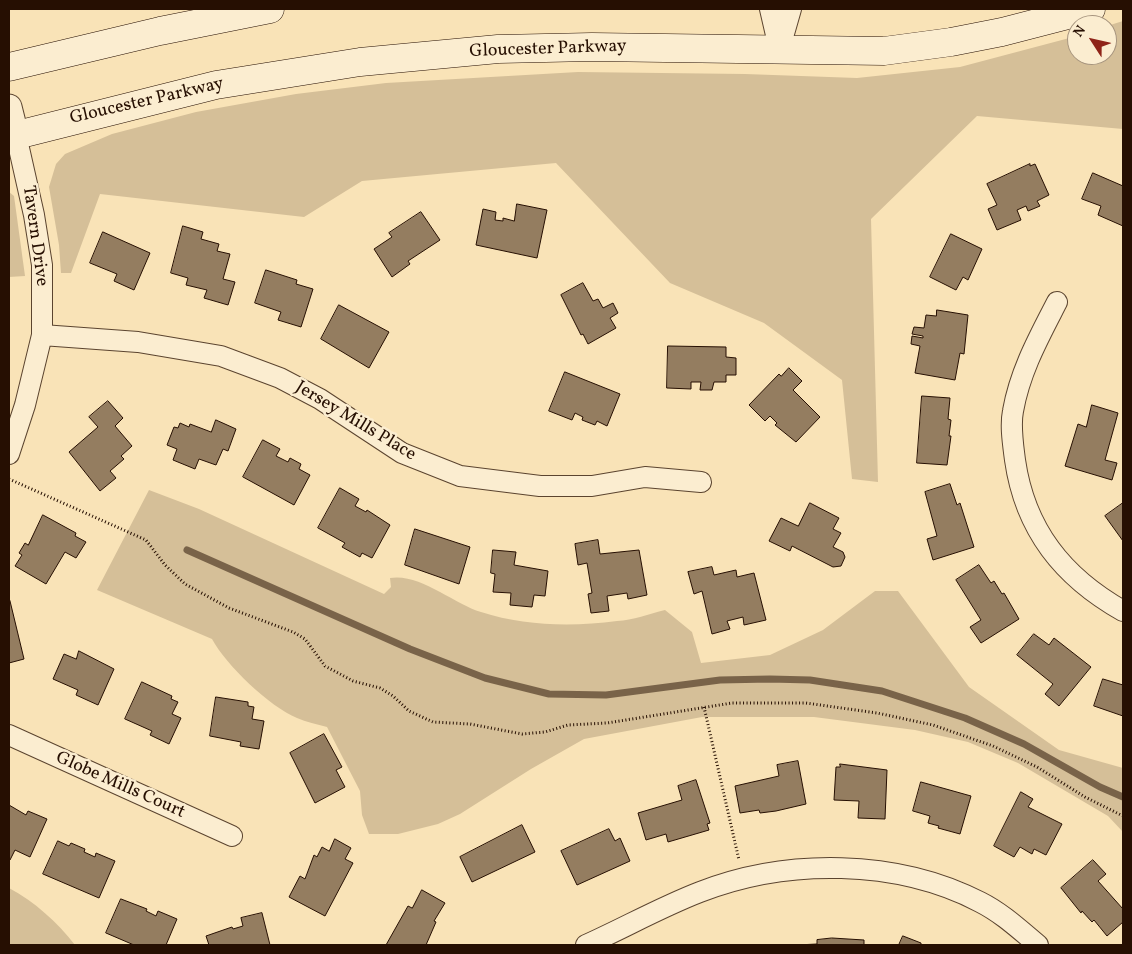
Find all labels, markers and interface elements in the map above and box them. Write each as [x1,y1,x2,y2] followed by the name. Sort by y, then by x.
[1067,15,1117,65] north arrow
[1069,22,1091,41] text: N
[469,36,627,64] street label: Gloucester Parkway
[68,74,226,130] street label: Gloucester Parkway
[16,184,52,288] street label: Tavern Drive
[291,377,419,467] street label: Jersey Mills Place
[52,748,188,824] street label: Globe Mills Court

